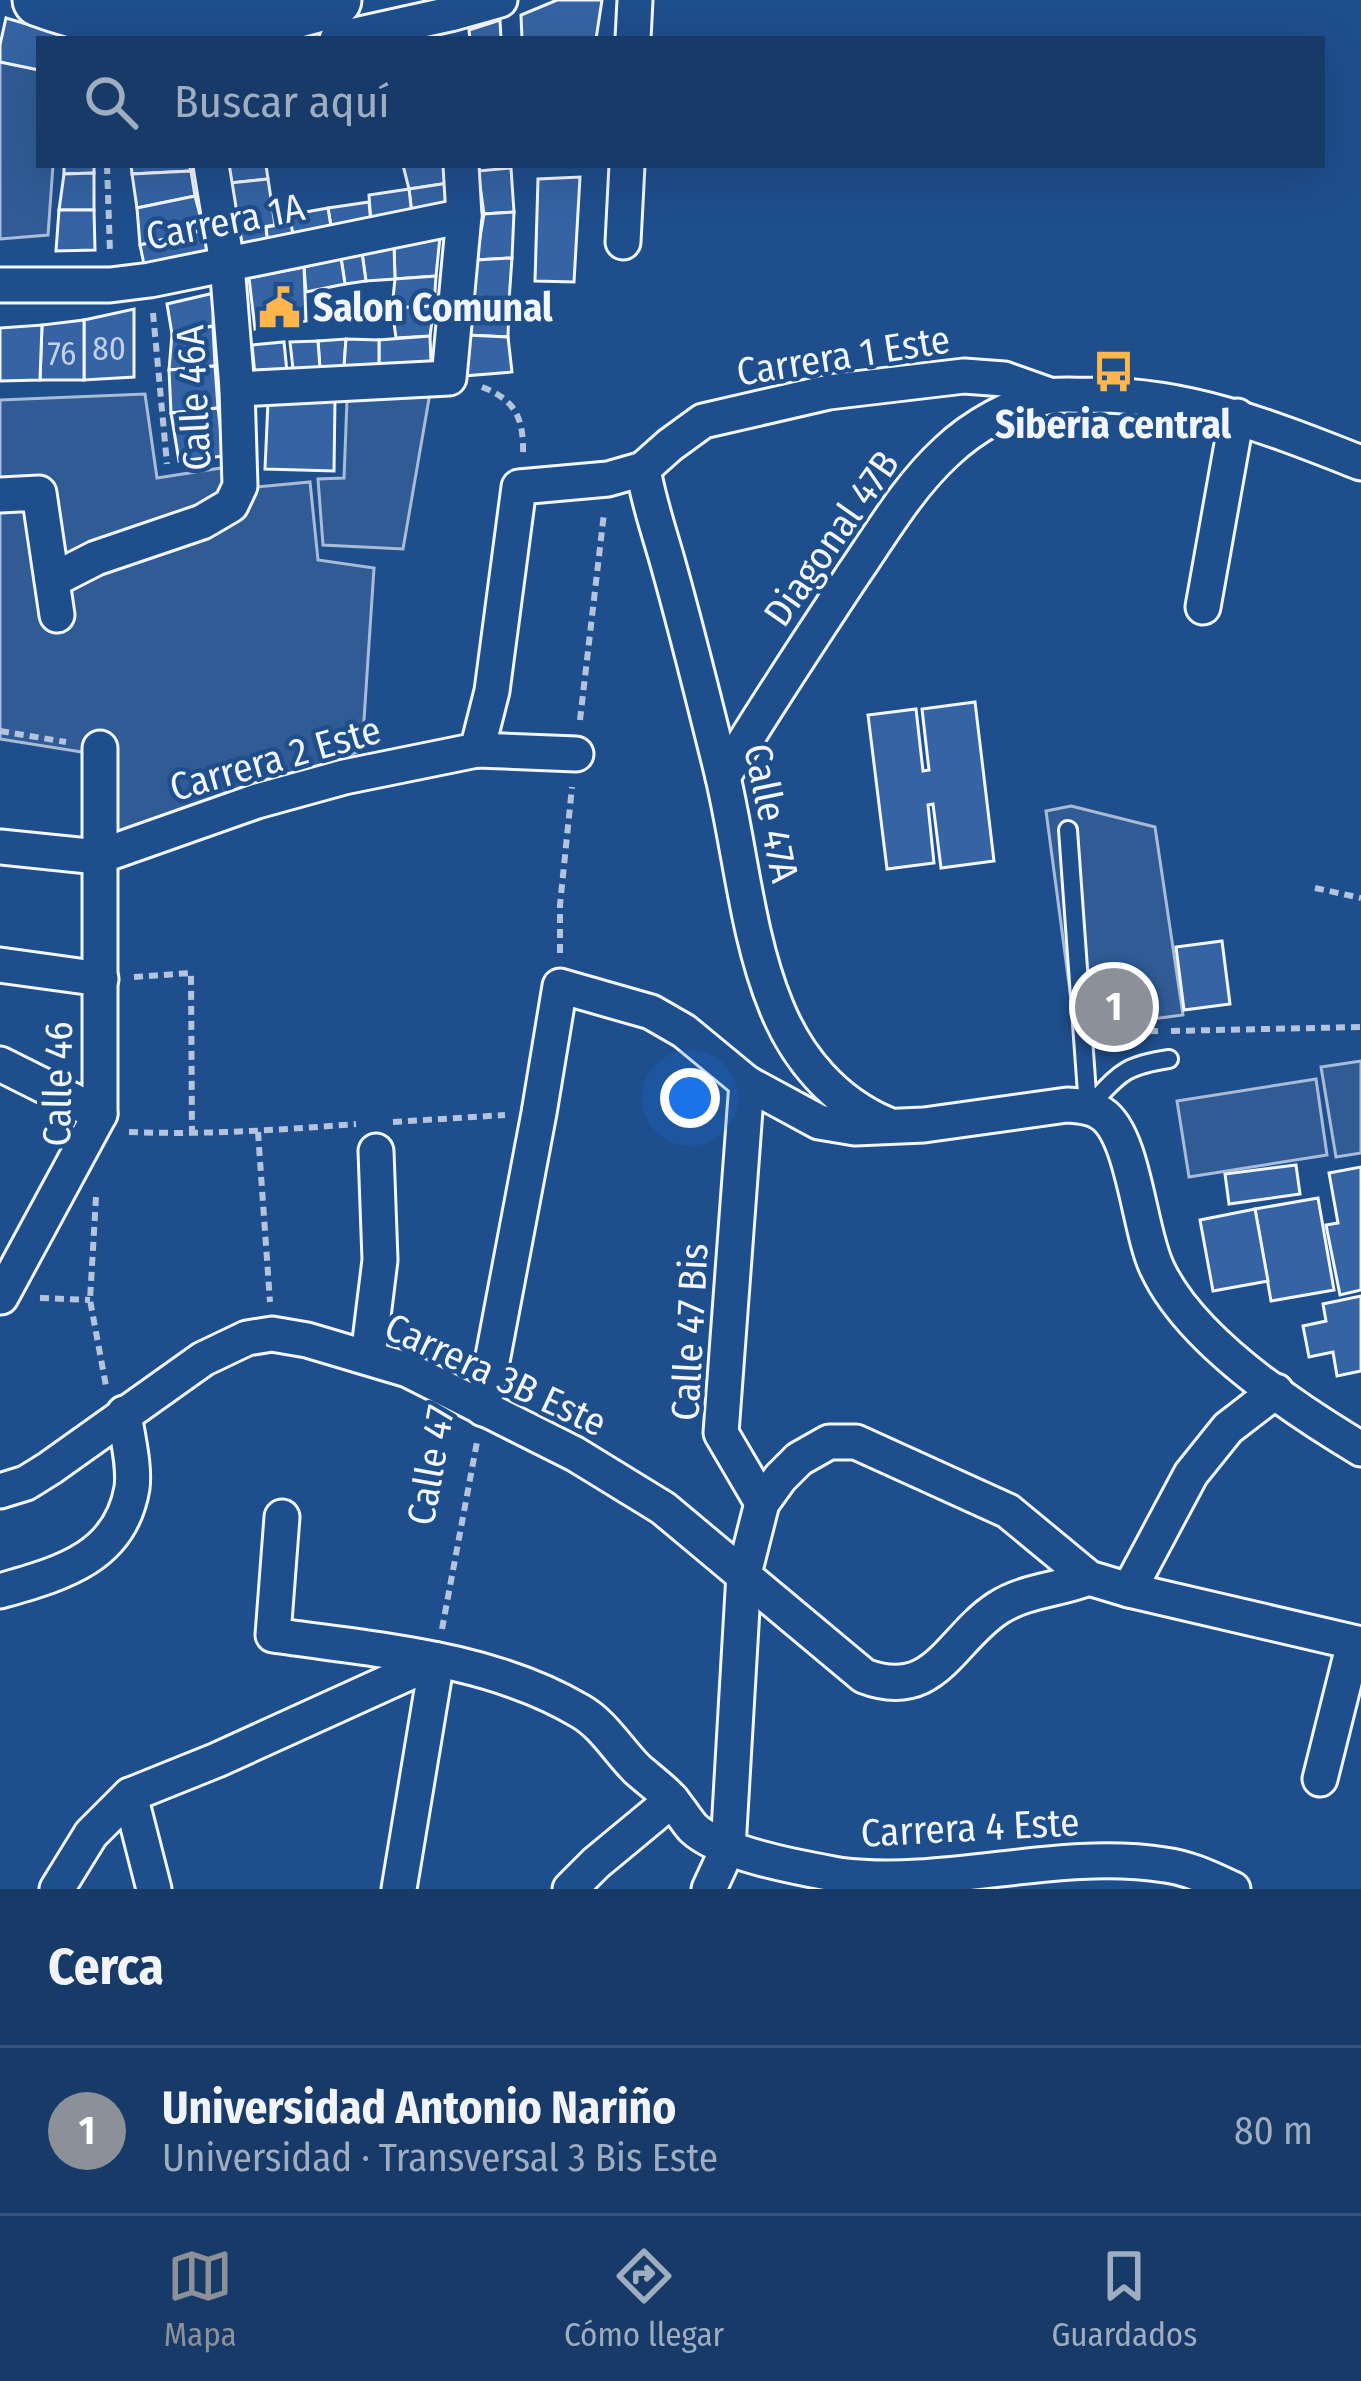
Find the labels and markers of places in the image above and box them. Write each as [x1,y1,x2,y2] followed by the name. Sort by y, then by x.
[256,284,302,330] public building icon: Salon Comunal
[313,285,553,331] place label: Salon Comunal
[1090,349,1136,395] bus stop icon: Siberia central
[995,402,1231,448] place label: Siberia central
[1075,962,1153,1052] pin: 1

